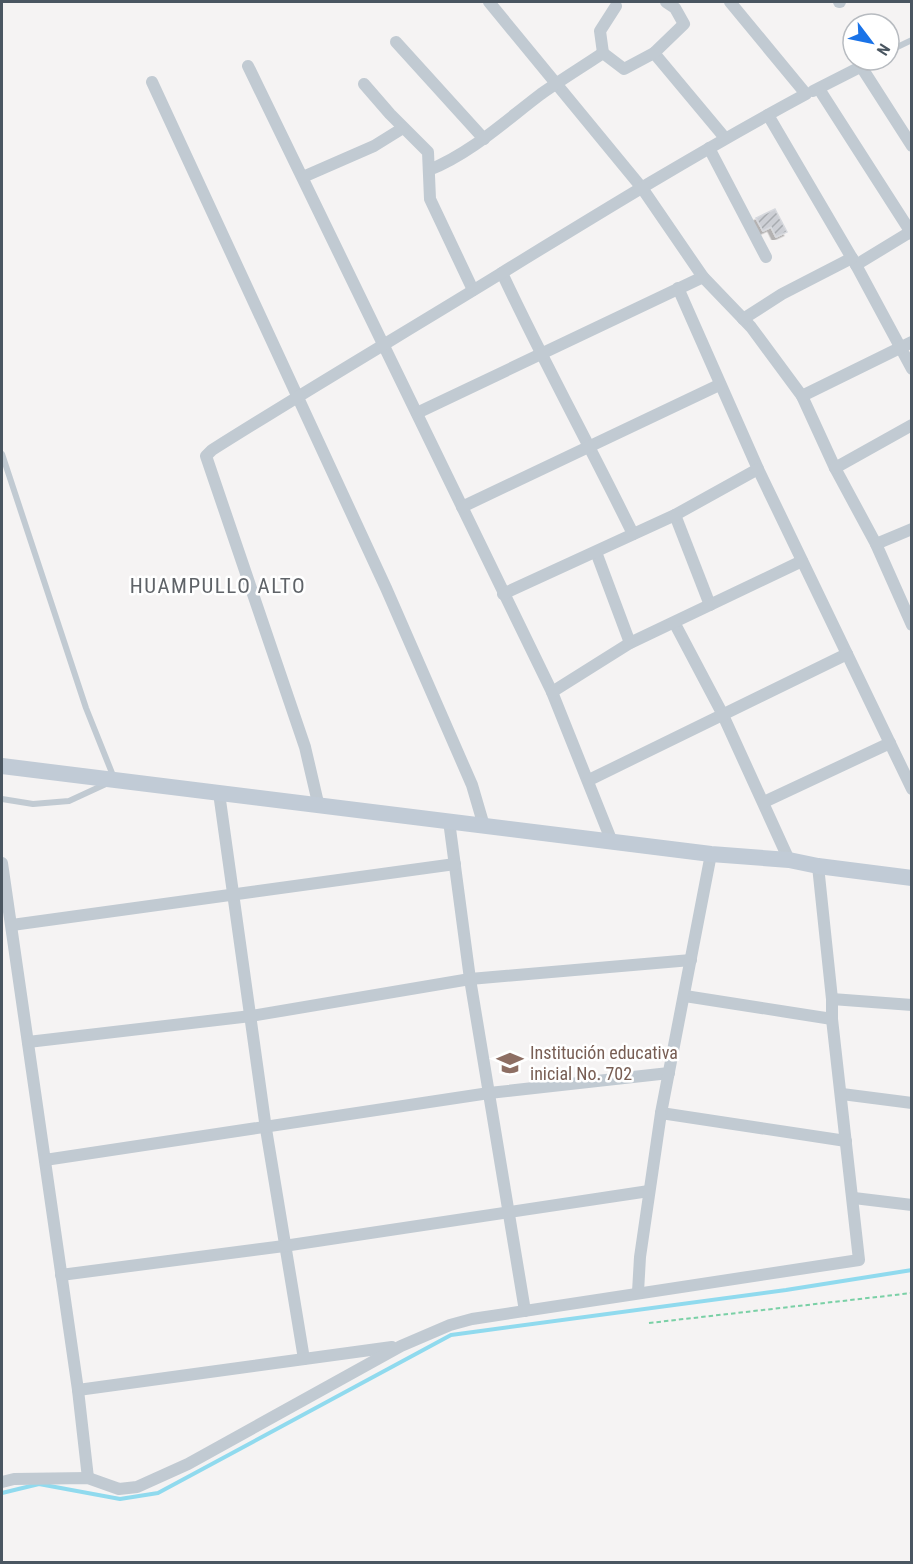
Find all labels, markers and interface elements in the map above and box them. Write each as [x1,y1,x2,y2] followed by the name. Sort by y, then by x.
[841,12,901,72] north arrow
[873,40,894,59] text: N
[130,574,306,598] district label: HUAMPULLO ALTO
[530,1042,678,1084] place label: Institución educativa inicial No. 702
[495,1048,525,1078] school or university icon: Institución educativa inicial No. 702

